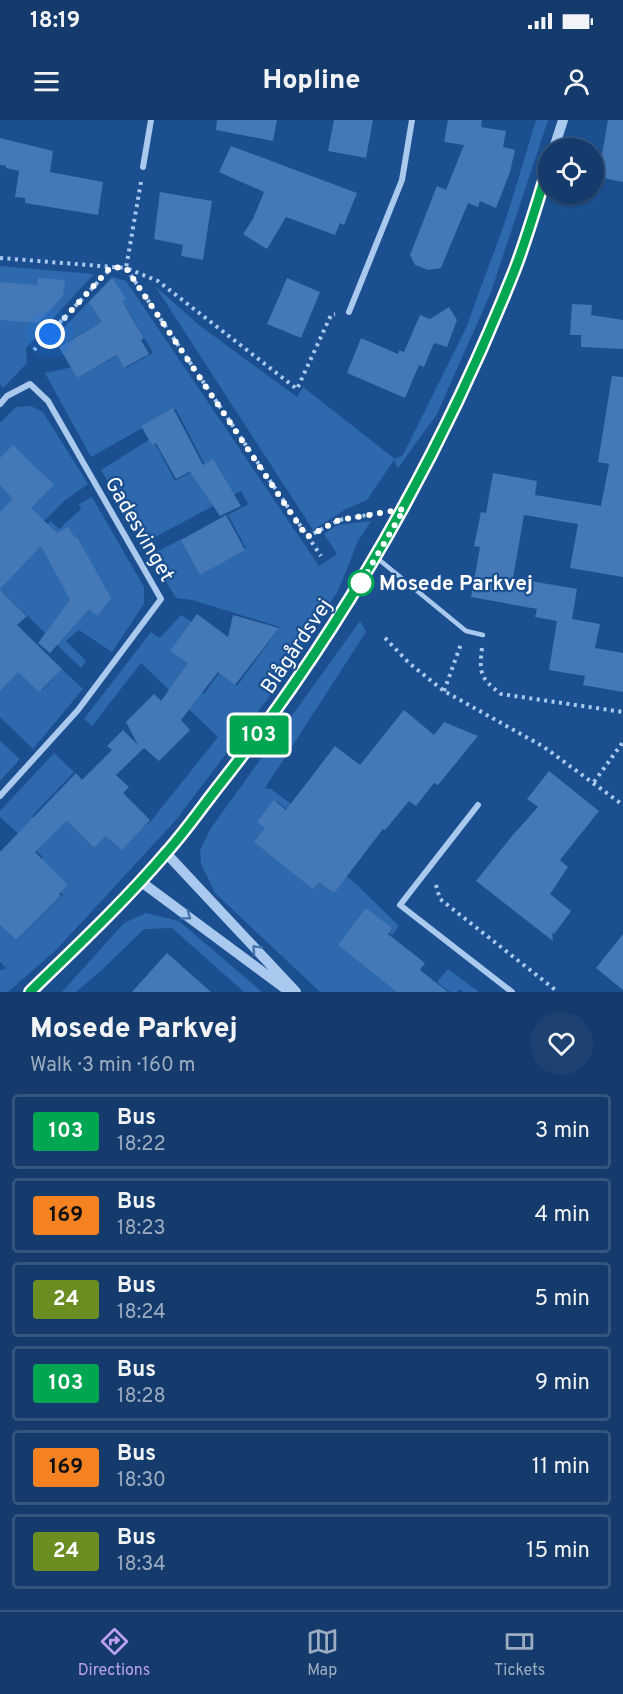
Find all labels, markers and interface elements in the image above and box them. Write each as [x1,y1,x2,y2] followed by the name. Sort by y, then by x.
[30,8,80,35] text: 18:19
[263,64,360,98] text: Hopline
[30,65,63,98] icon: menu
[560,65,593,98] icon: person
[538,138,604,204] map controls
[538,138,604,204] button: locate
[35,319,65,349] your location
[98,472,180,587] street label: Gadesvinget
[348,570,374,596] marker: Mosede Parkvej
[379,571,533,598] place label: Mosede Parkvej
[255,594,339,700] street label: Blågårdsvej
[224,716,294,754] line badge: 103
[242,722,276,749] text: 103
[180,908,191,919] one-way arrow
[252,946,263,956] one-way arrow
[30,1012,238,1048] text: Mosede Parkvej
[530,1012,593,1075] button: heart
[30,1053,195,1079] text: Walk · 3 min · 160 m
[117,1105,156,1132] text: Bus
[49,1118,83,1145] text: 103
[535,1118,590,1145] text: 3 min
[117,1132,166,1158] text: 18:22
[117,1189,156,1216] text: Bus
[49,1202,83,1229] text: 169
[535,1202,590,1229] text: 4 min
[117,1216,165,1242] text: 18:23
[117,1273,156,1300] text: Bus
[53,1286,79,1313] text: 24
[535,1286,590,1313] text: 5 min
[117,1300,166,1326] text: 18:24
[117,1357,156,1384] text: Bus
[49,1370,83,1397] text: 103
[535,1370,590,1397] text: 9 min
[117,1384,166,1410] text: 18:28
[117,1441,156,1468] text: Bus
[49,1454,83,1481] text: 169
[532,1454,590,1481] text: 11 min
[117,1468,166,1494] text: 18:30
[117,1525,156,1552] text: Bus
[53,1538,79,1565] text: 24
[526,1538,590,1565] text: 15 min
[117,1552,166,1578] text: 18:34
[78,1625,150,1681] tab: Directions
[306,1625,339,1681] tab: Map
[494,1625,545,1681] tab: Tickets

